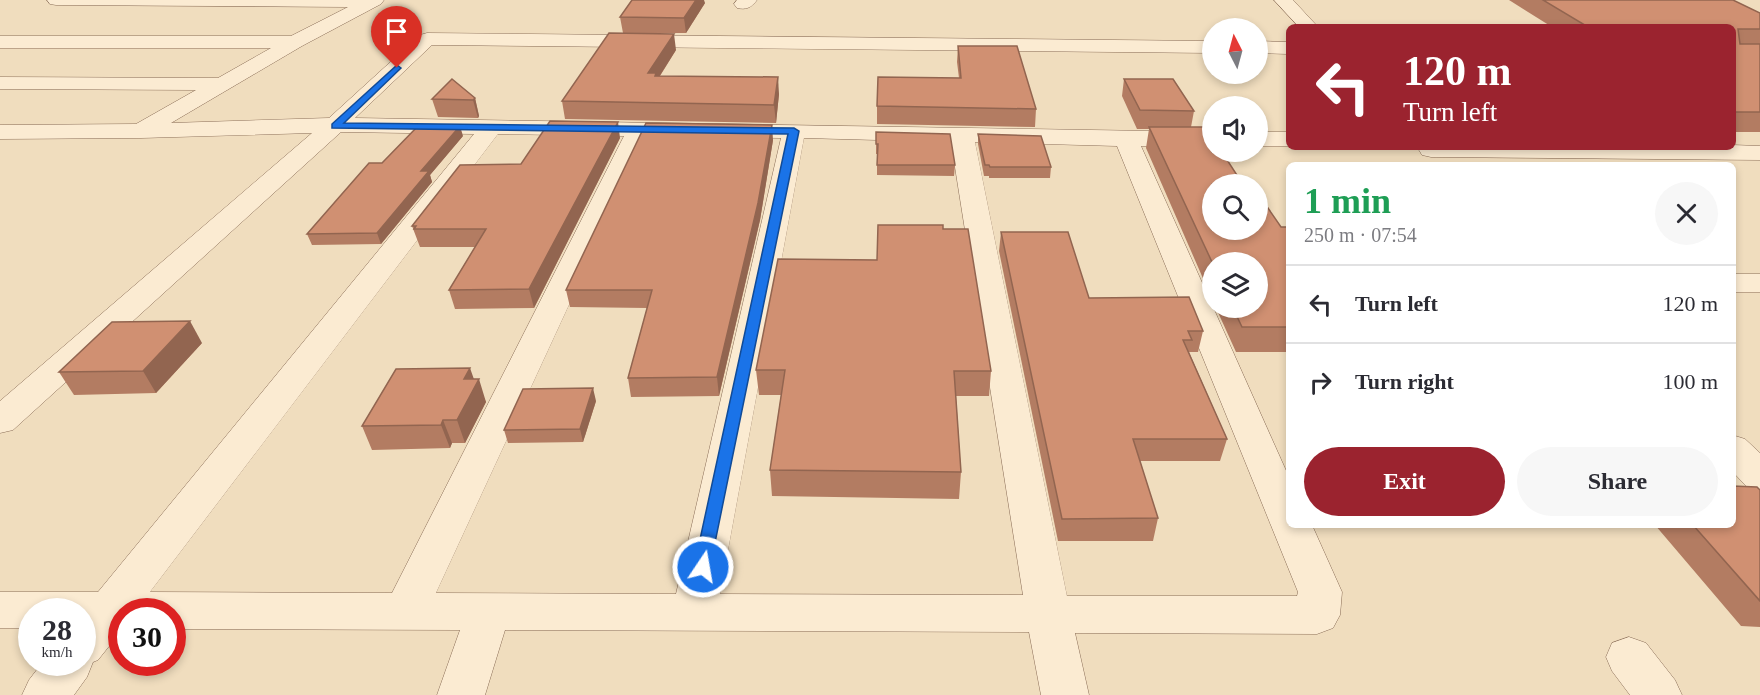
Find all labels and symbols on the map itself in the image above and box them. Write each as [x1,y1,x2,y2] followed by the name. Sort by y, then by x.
[371,6,422,68] pin
[1202,18,1268,84] north arrow
[671,535,735,599] position arrow
[108,598,186,676] speed limit sign: 30

